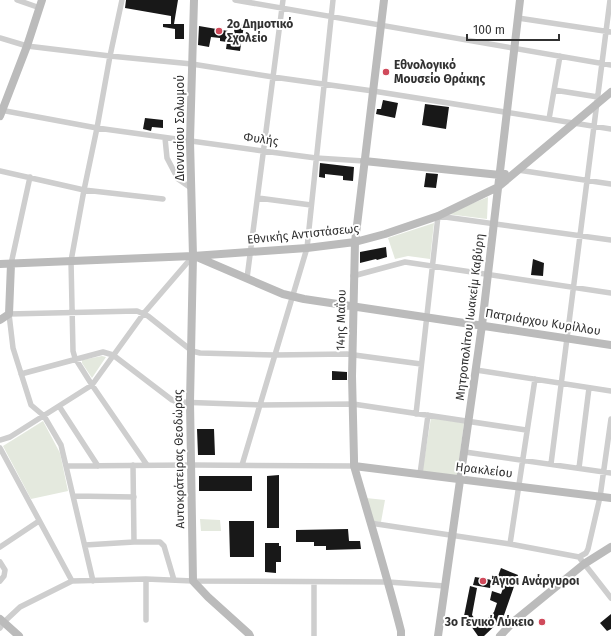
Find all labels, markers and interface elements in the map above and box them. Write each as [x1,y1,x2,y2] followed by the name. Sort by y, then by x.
[227,16,293,45] place label: 2o Δημοτικό Σχολείο
[467,16,559,42] scale bar
[473,23,505,37] text: 100 m
[214,26,224,36] marker: 2o Δημοτικό Σχολείο
[394,57,486,86] place label: Εθνολογικό Μουσείο Θράκης
[381,67,391,77] marker: Εθνολογικό Μουσείο Θράκης
[173,75,187,181] street label: Διονυσίου Σολωμού
[243,130,280,148] street label: Φυλής
[246,221,360,247] street label: Εθνικής Αντιστάσεως
[453,233,487,401] street label: Μητροπολίτου Ιωακείμ Καβύρη
[331,289,349,351] street label: 14ης Μαΐου
[484,306,602,338] street label: Πατριάρχου Κυρίλλου
[171,389,187,529] street label: Αυτοκράτειρας Θεοδώρας
[455,460,513,480] street label: Ηρακλείου
[491,573,580,588] place label: Άγιοι Ανάργυροι
[478,576,488,586] marker: Άγιοι Ανάργυροι
[444,614,534,629] place label: 3o Γενικό Λύκειο
[537,617,547,627] marker: 3o Γενικό Λύκειο

